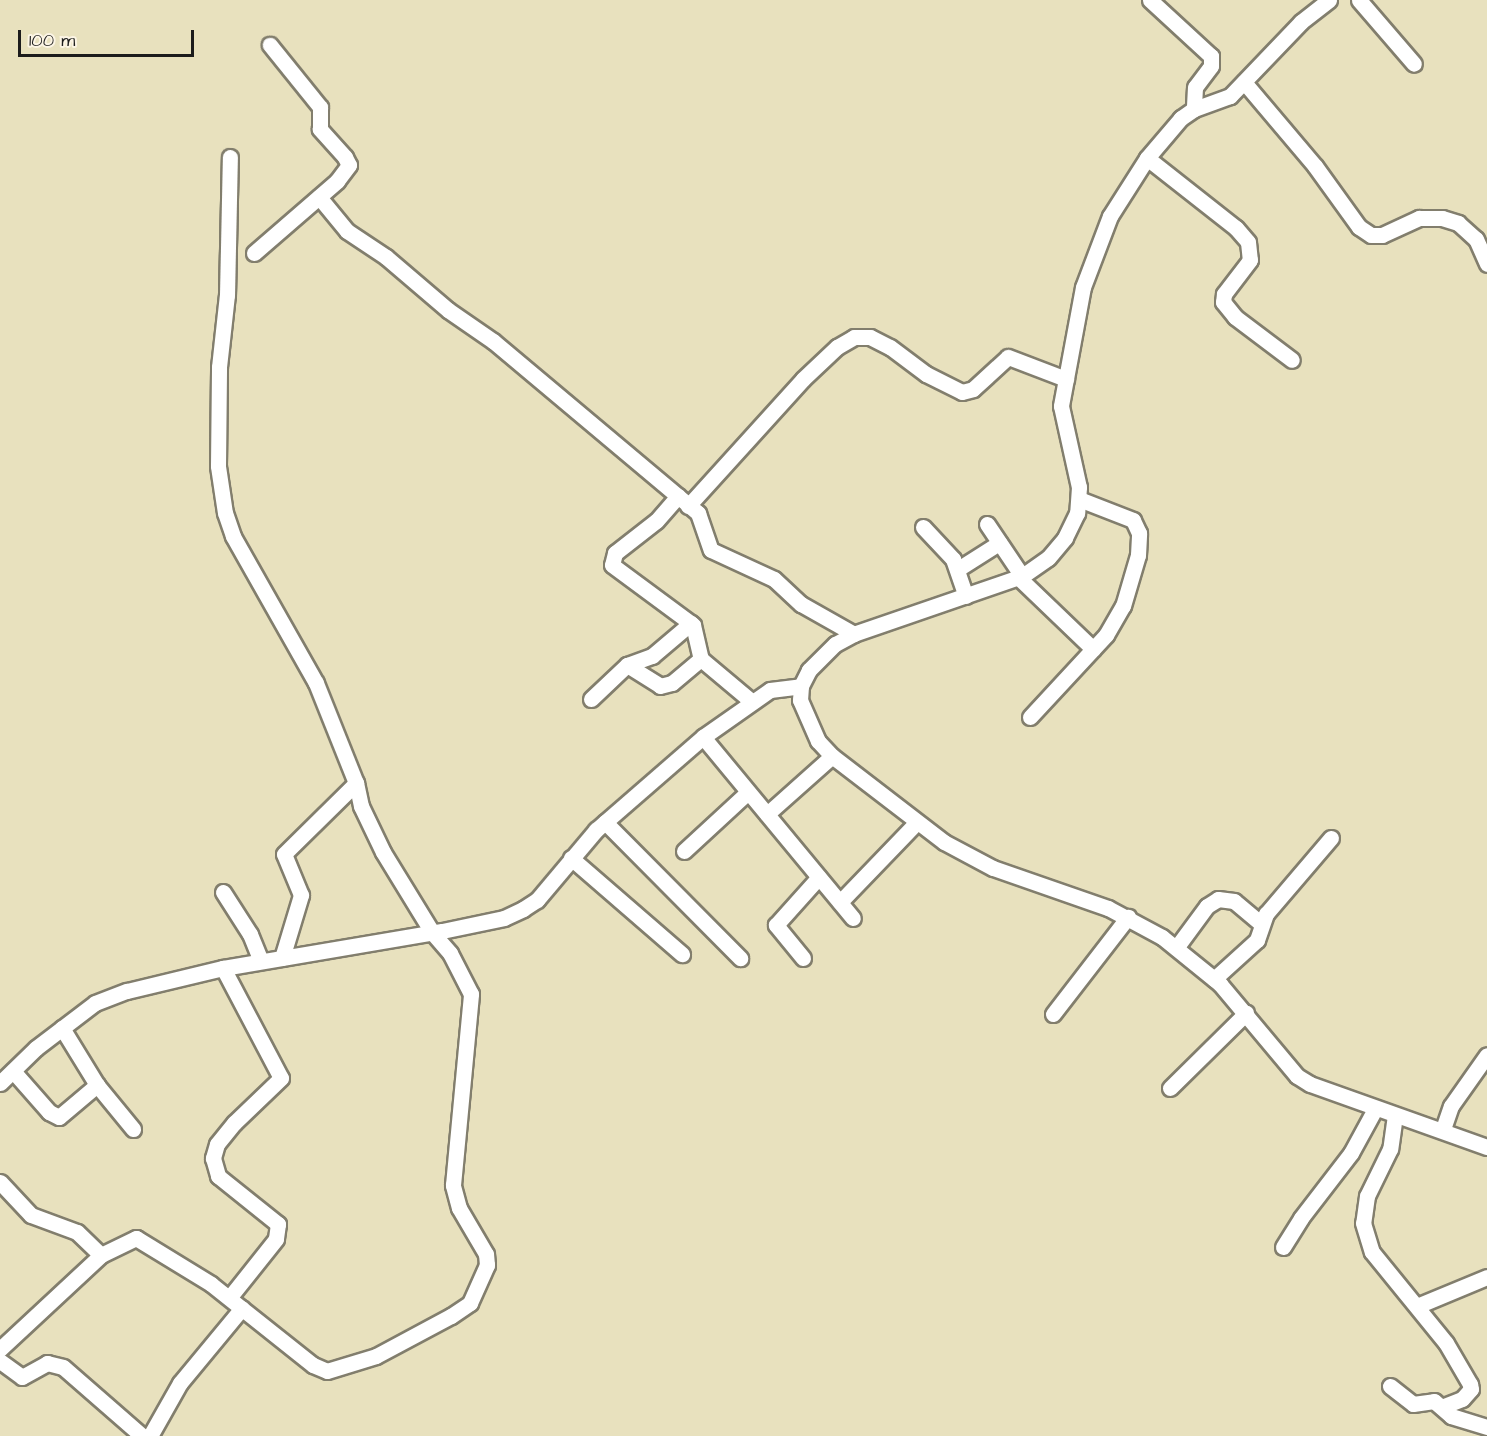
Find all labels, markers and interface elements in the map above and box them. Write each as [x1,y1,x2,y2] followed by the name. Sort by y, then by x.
[21,18,196,56] scale bar
[29,28,75,53] text: 100 m

